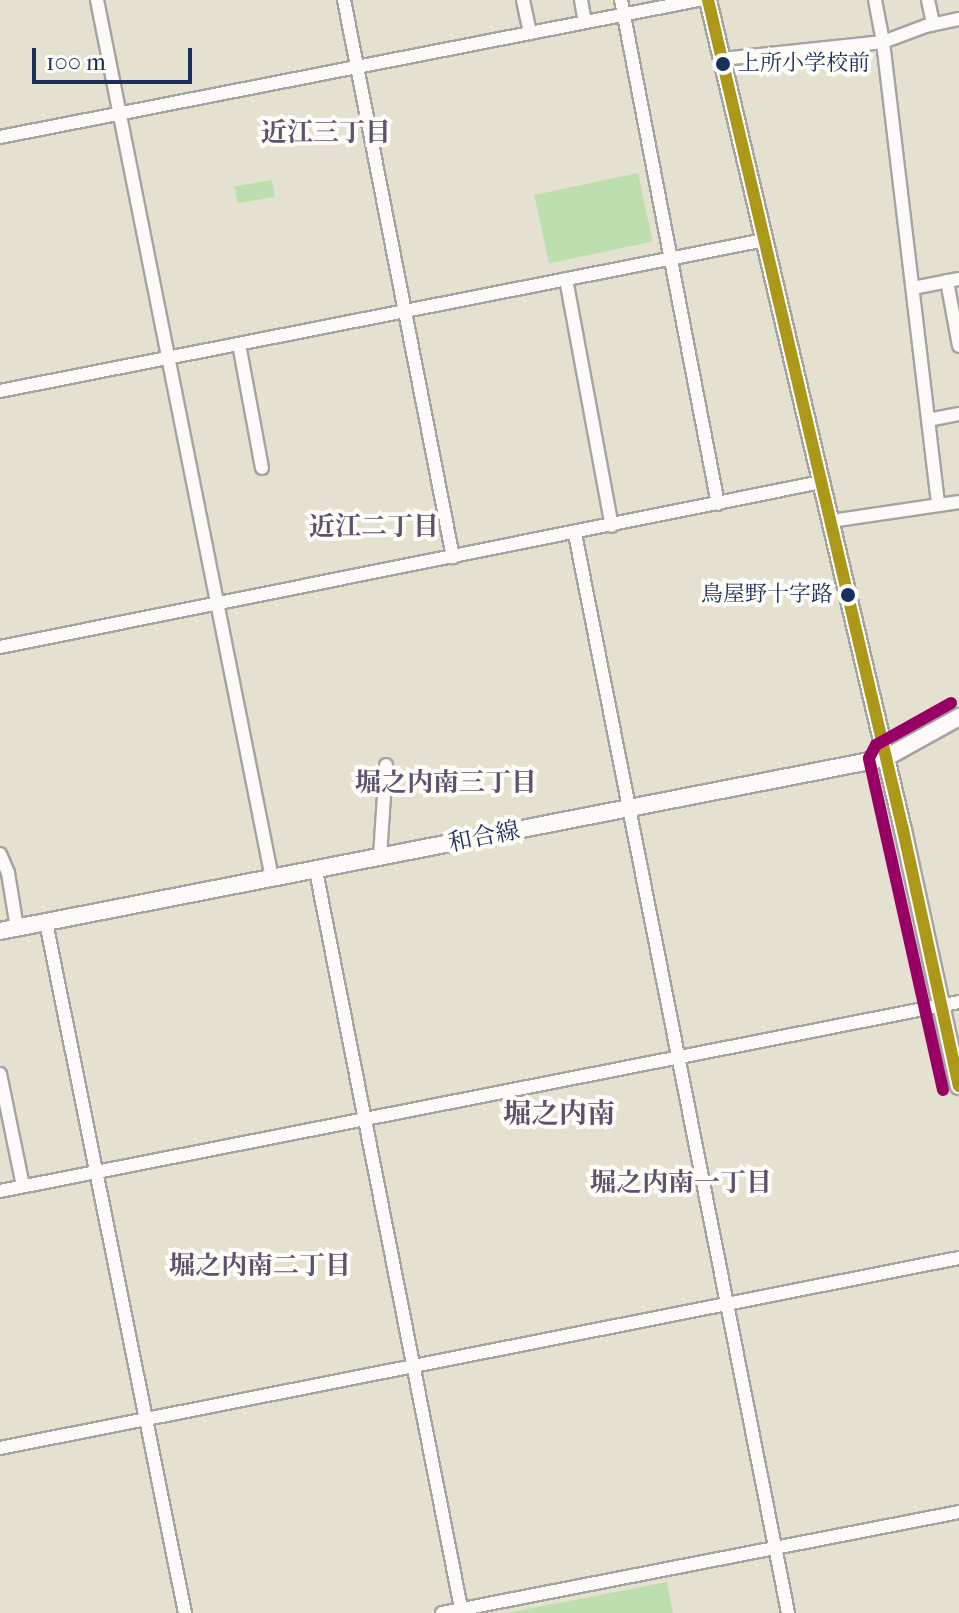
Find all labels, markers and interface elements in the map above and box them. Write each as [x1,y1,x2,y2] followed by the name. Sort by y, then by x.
[36,32,196,82] scale bar
[46,48,106,76] text: 100 m
[738,51,870,77] place label: 上所小学校前
[715,56,731,72] marker: 上所小学校前
[261,117,391,149] district label: 近江三丁目
[309,511,439,543] district label: 近江二丁目
[701,582,833,608] place label: 鳥屋野十字路
[840,587,856,603] marker: 鳥屋野十字路
[355,767,537,799] district label: 堀之内南三丁目
[446,816,522,858] street label: 和合線
[503,1097,615,1131] district label: 堀之内南
[590,1167,772,1199] district label: 堀之内南一丁目
[169,1250,351,1282] district label: 堀之内南二丁目

